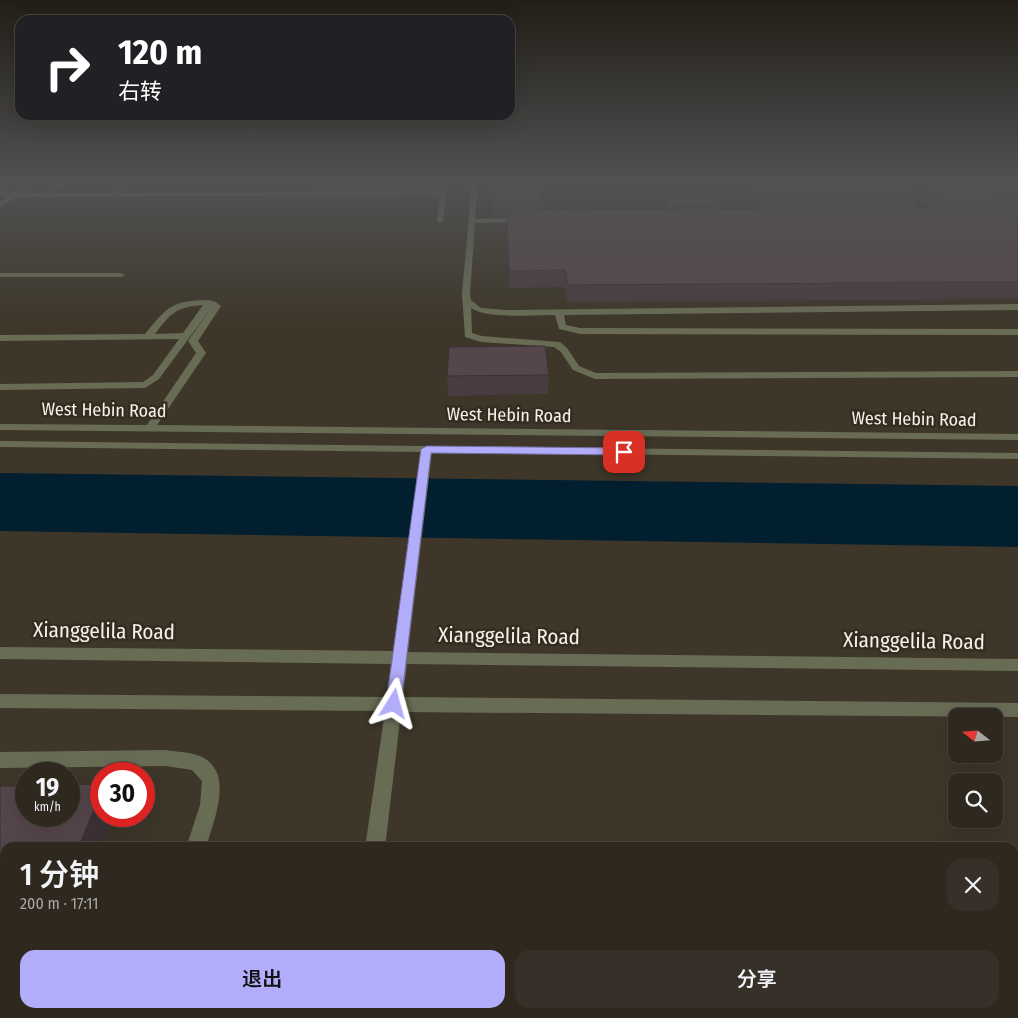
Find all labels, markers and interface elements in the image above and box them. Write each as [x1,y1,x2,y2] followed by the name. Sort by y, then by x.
[118,31,202,73] text: 120 m
[35,35,100,100] icon: right
[118,78,162,105] text: 右转
[41,398,167,422] street label: West Hebin Road
[446,403,572,427] street label: West Hebin Road
[851,407,977,431] street label: West Hebin Road
[603,431,645,473] pin
[610,438,638,466] icon: arrive
[33,617,175,645] street label: Xianggelila Road
[438,622,580,650] street label: Xianggelila Road
[843,627,985,655] street label: Xianggelila Road
[367,677,419,729] position arrow
[948,708,1002,762] north arrow
[948,708,1003,828] map controls
[90,762,155,827] speed limit sign: 30
[36,773,59,803] text: 19
[948,773,1003,828] button: search
[34,800,61,814] text: km/h
[20,857,99,893] text: 1 分钟
[947,859,999,911] button: close
[20,894,98,913] text: 200 m · 17:11
[20,950,505,1008] button: 退出
[515,950,999,1008] button: 分享

